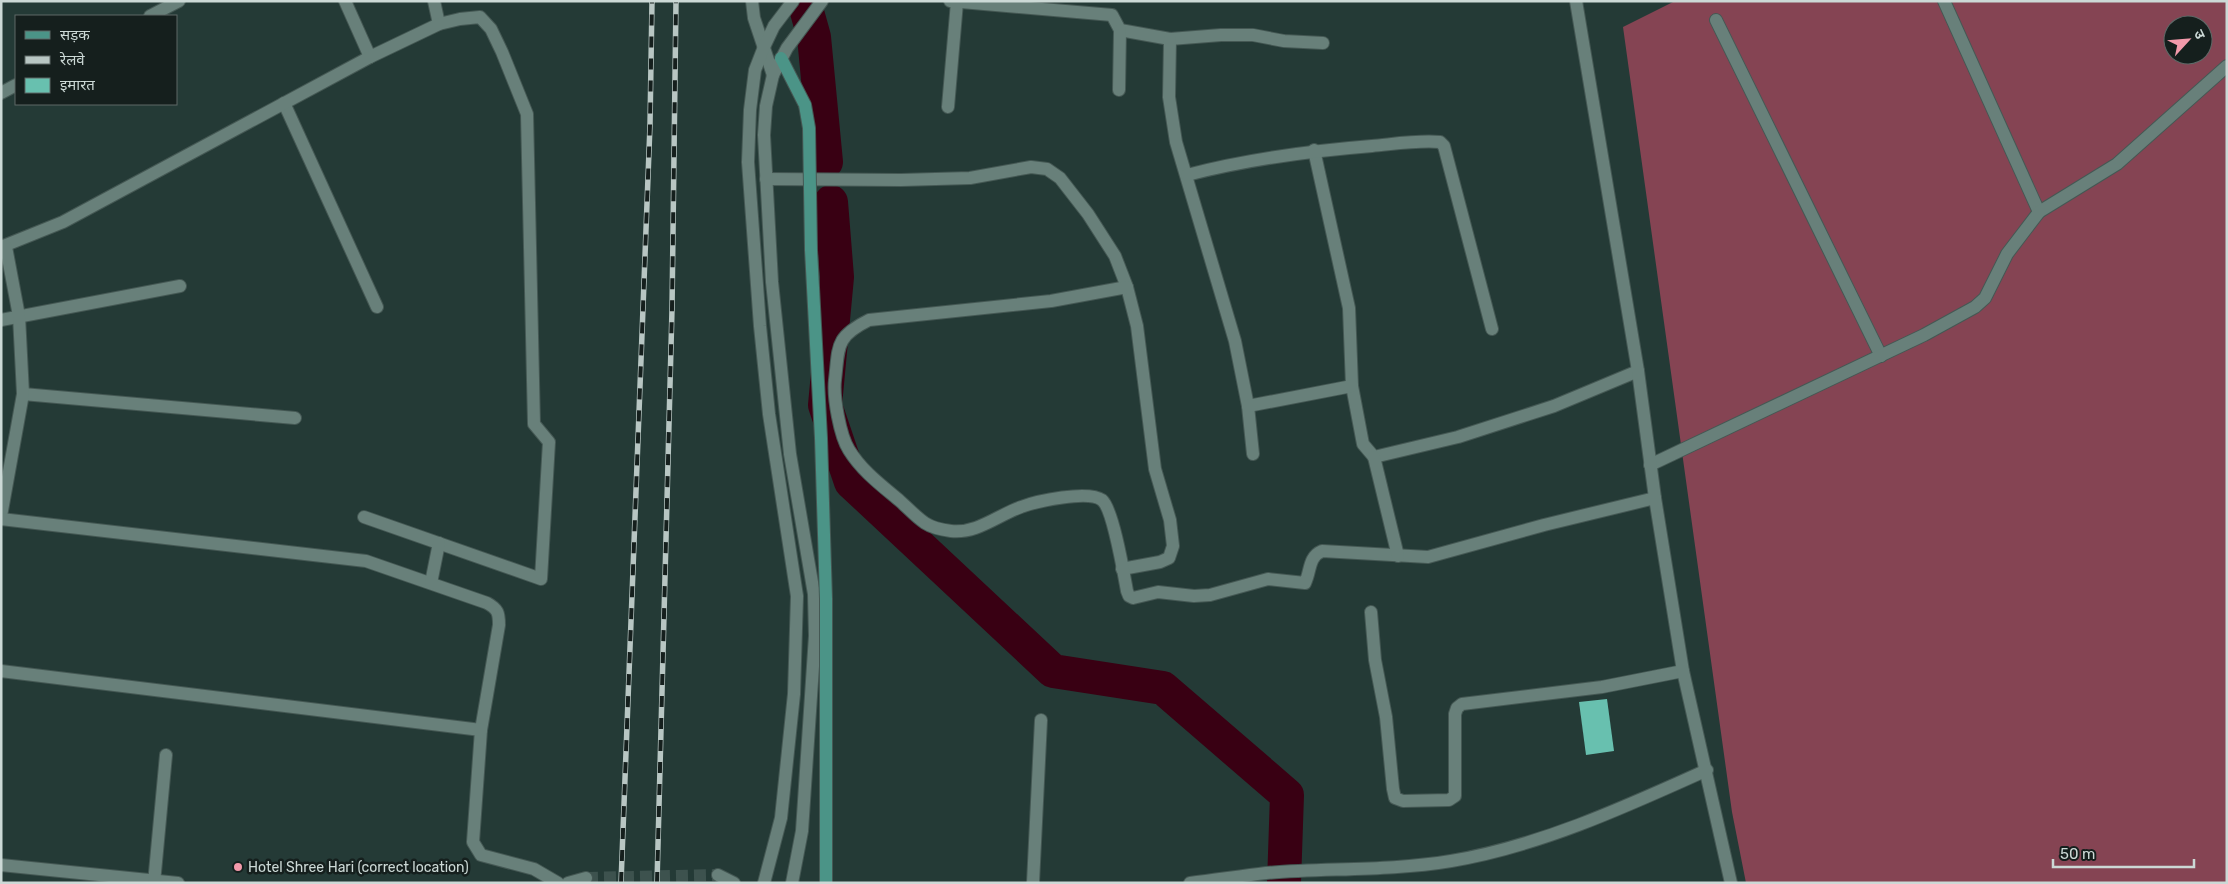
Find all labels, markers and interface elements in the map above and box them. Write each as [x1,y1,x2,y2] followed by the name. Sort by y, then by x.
[15,15,178,105] legend
[2163,15,2213,65] north arrow
[60,26,90,44] text: सड़क
[2190,27,2209,43] text: उ
[59,51,85,69] text: रेलवे
[60,76,95,94] text: इमारत
[2053,836,2194,868] scale bar
[2060,845,2095,863] text: 50 m
[248,859,469,876] place label: Hotel Shree Hari (correct location)
[232,861,244,873] marker: Hotel Shree Hari (correct location)

